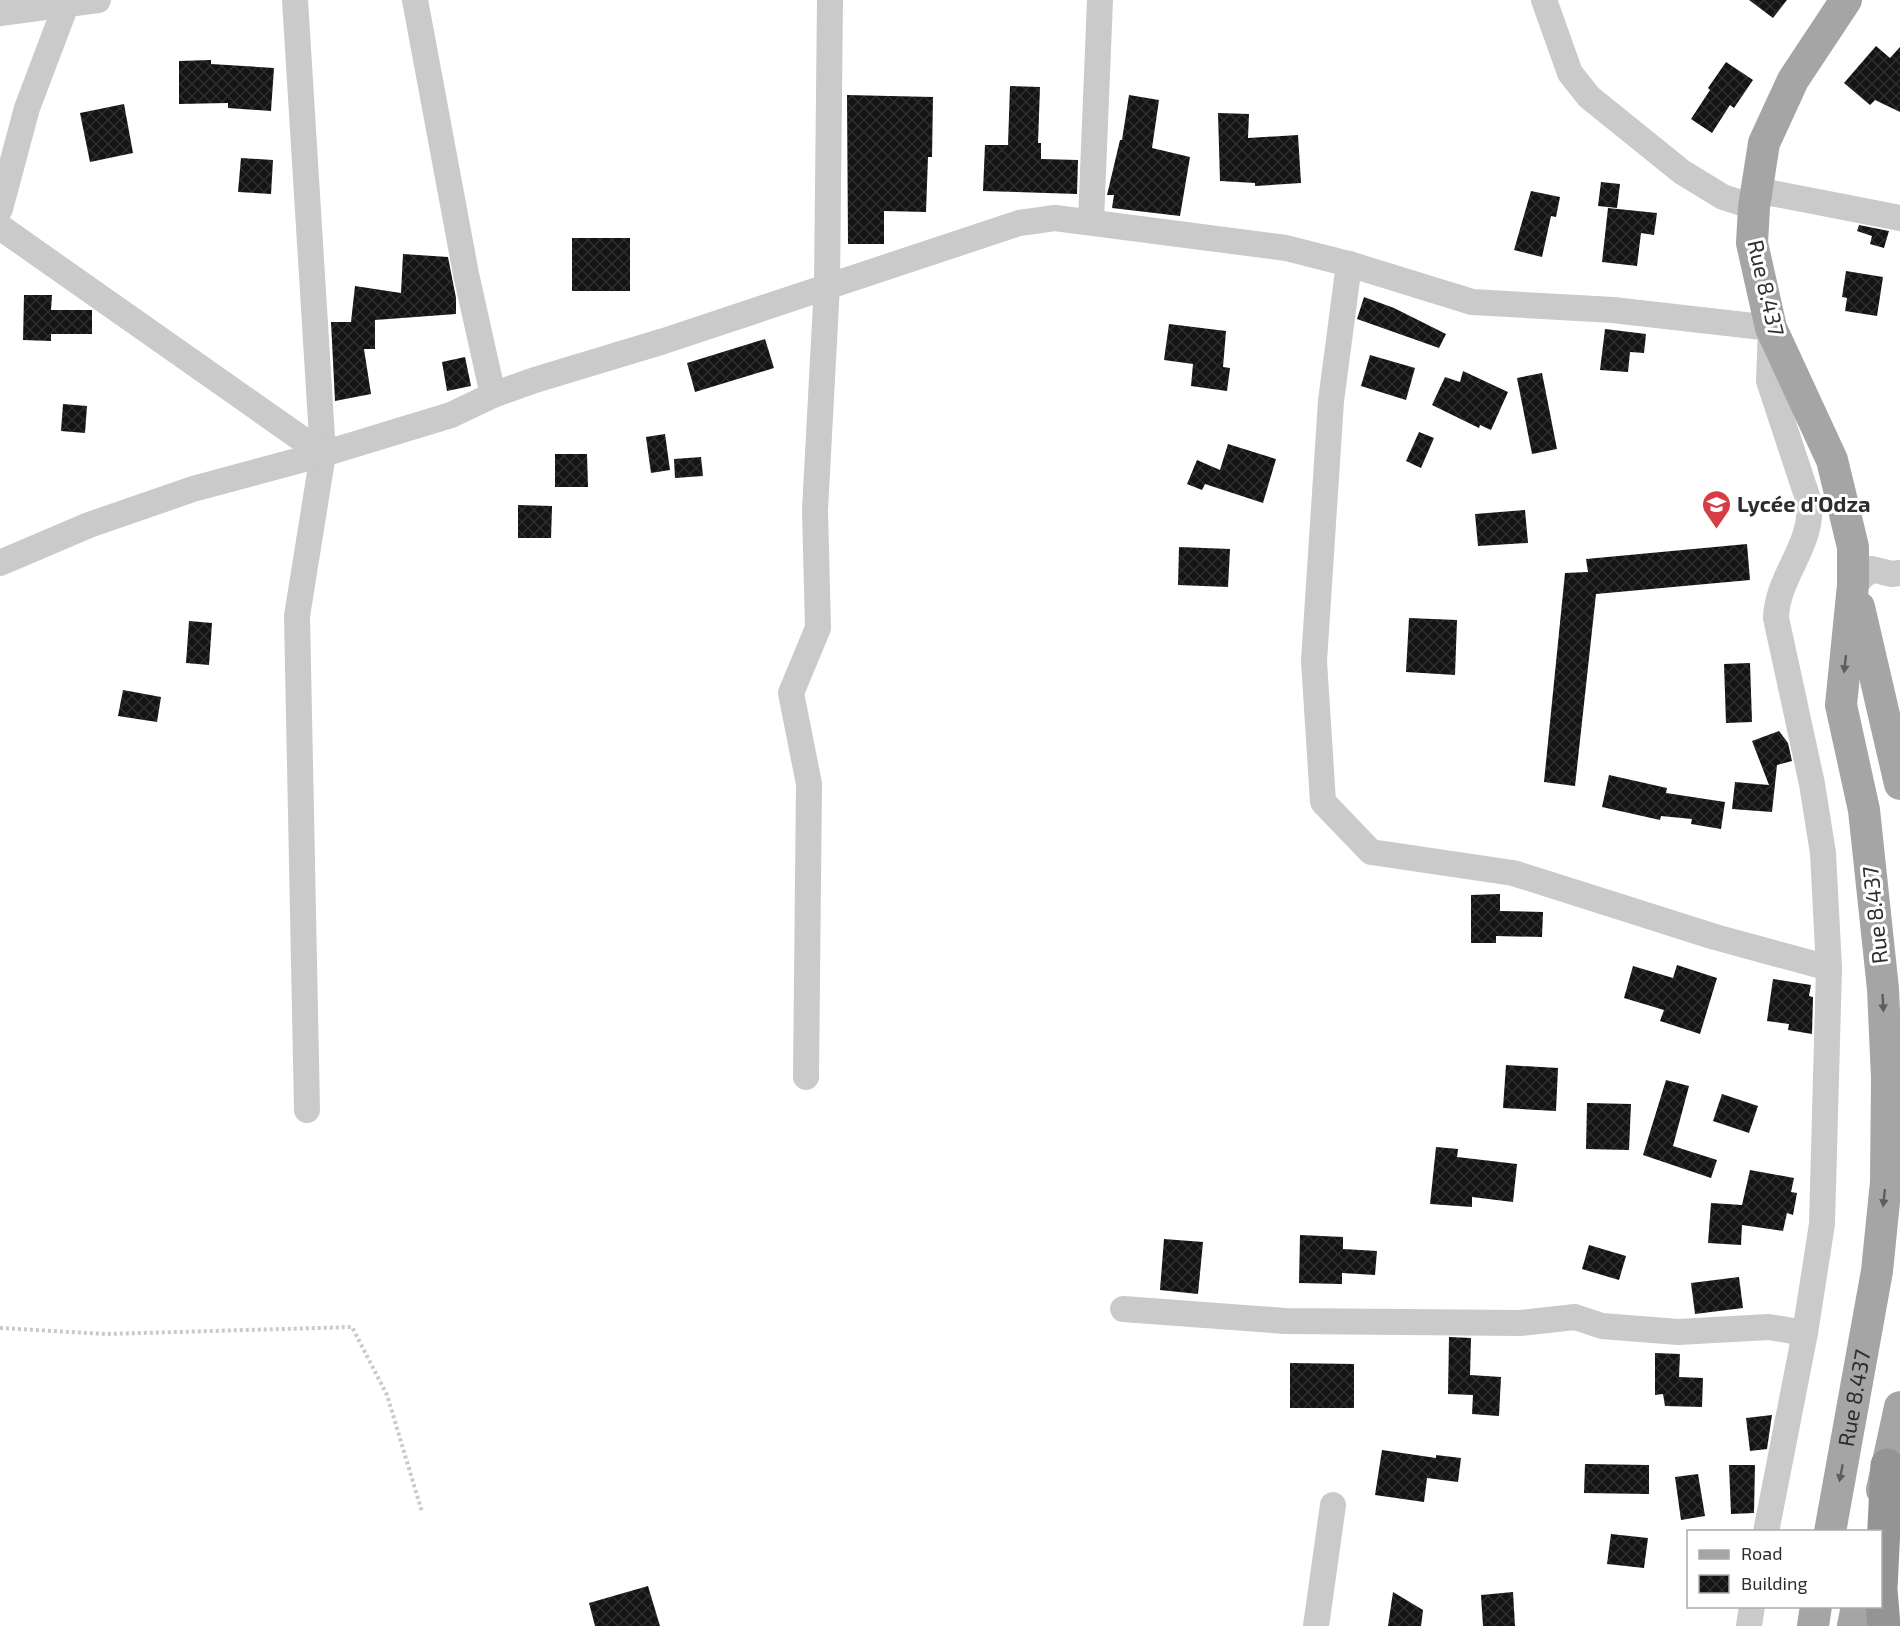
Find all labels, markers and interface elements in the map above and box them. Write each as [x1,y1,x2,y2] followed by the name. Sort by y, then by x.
[1743,237,1791,338] street label: Rue 8.437
[1700,488,1732,530] school or university icon: Lycée d'Odza
[1737,490,1871,517] place label: Lycée d'Odza
[1840,655,1850,674] one-way arrow
[1856,865,1892,965] street label: Rue 8.437
[1879,993,1888,1012] one-way arrow
[1879,1188,1889,1207] one-way arrow
[1832,1347,1875,1449] street label: Rue 8.437
[1836,1464,1845,1483] one-way arrow
[1687,1530,1882,1608] legend
[1741,1542,1782,1564] text: Road
[1741,1572,1808,1594] text: Building

